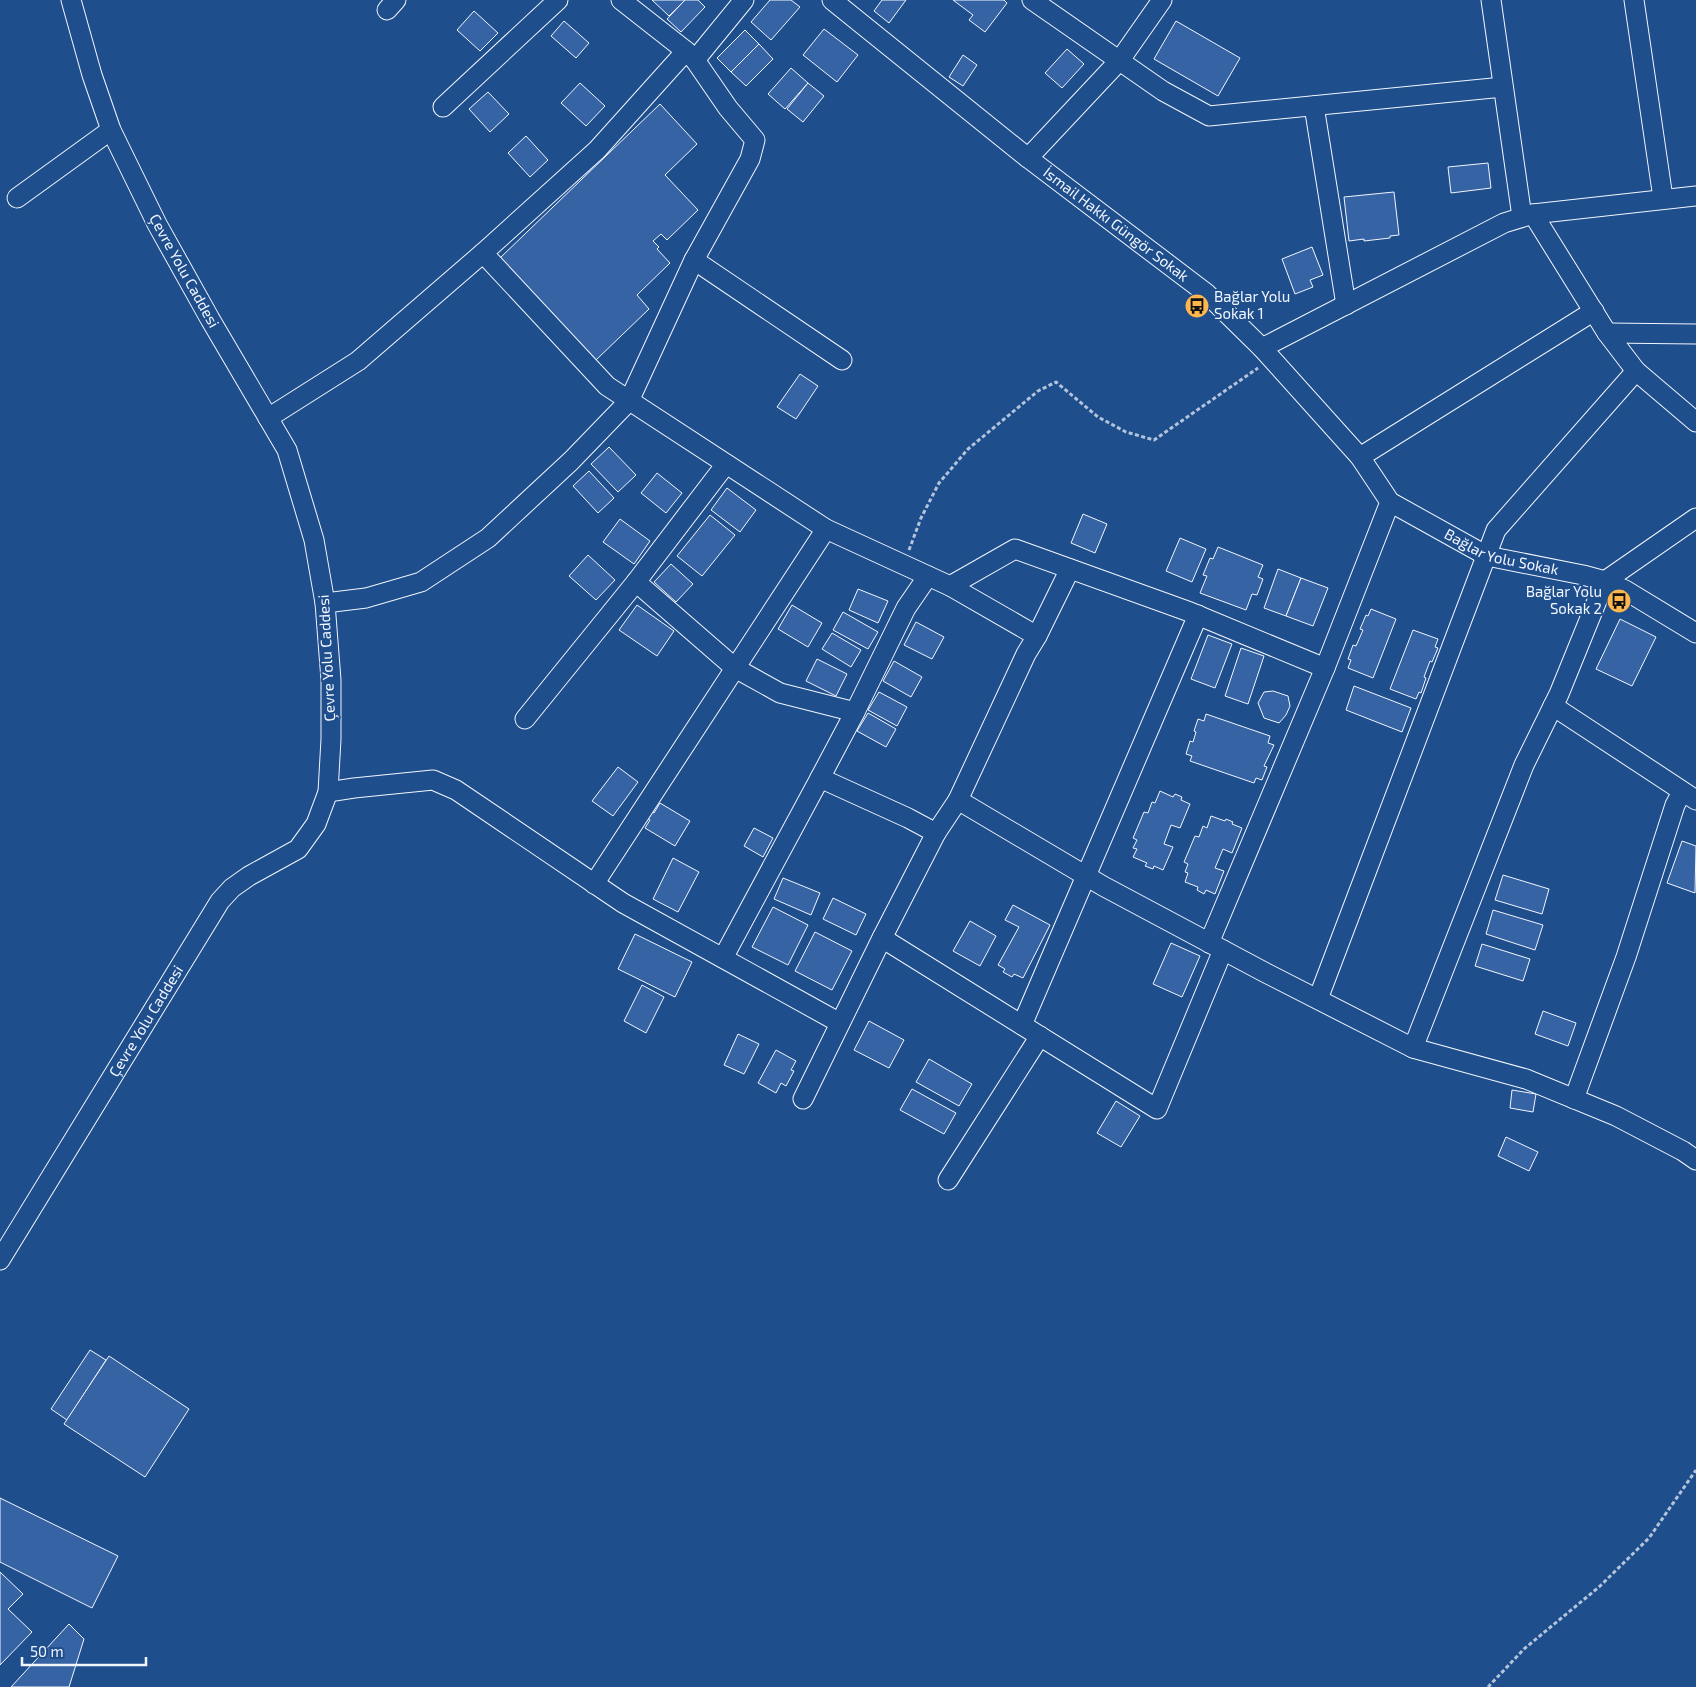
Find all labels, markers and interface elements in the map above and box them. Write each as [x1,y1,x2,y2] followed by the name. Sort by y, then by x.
[1040,163,1193,285] street label: İsmail Hakkı Güngör Sokak
[145,211,224,331] street label: Çevre Yolu Caddesi
[1214,287,1290,322] place label: Bağlar Yolu Sokak 1
[1184,293,1210,319] bus stop icon: Bağlar Yolu Sokak 1
[1442,524,1561,578] street label: Bağlar Yolu Sokak
[1526,582,1602,617] place label: Bağlar Yolu Sokak 2
[1606,588,1632,614] bus stop icon: Bağlar Yolu Sokak 2
[314,594,339,722] street label: Çevre Yolu Caddesi
[105,962,186,1080] street label: Çevre Yolu Caddesi
[22,1634,146,1666] scale bar
[30,1642,64,1660] text: 50 m

